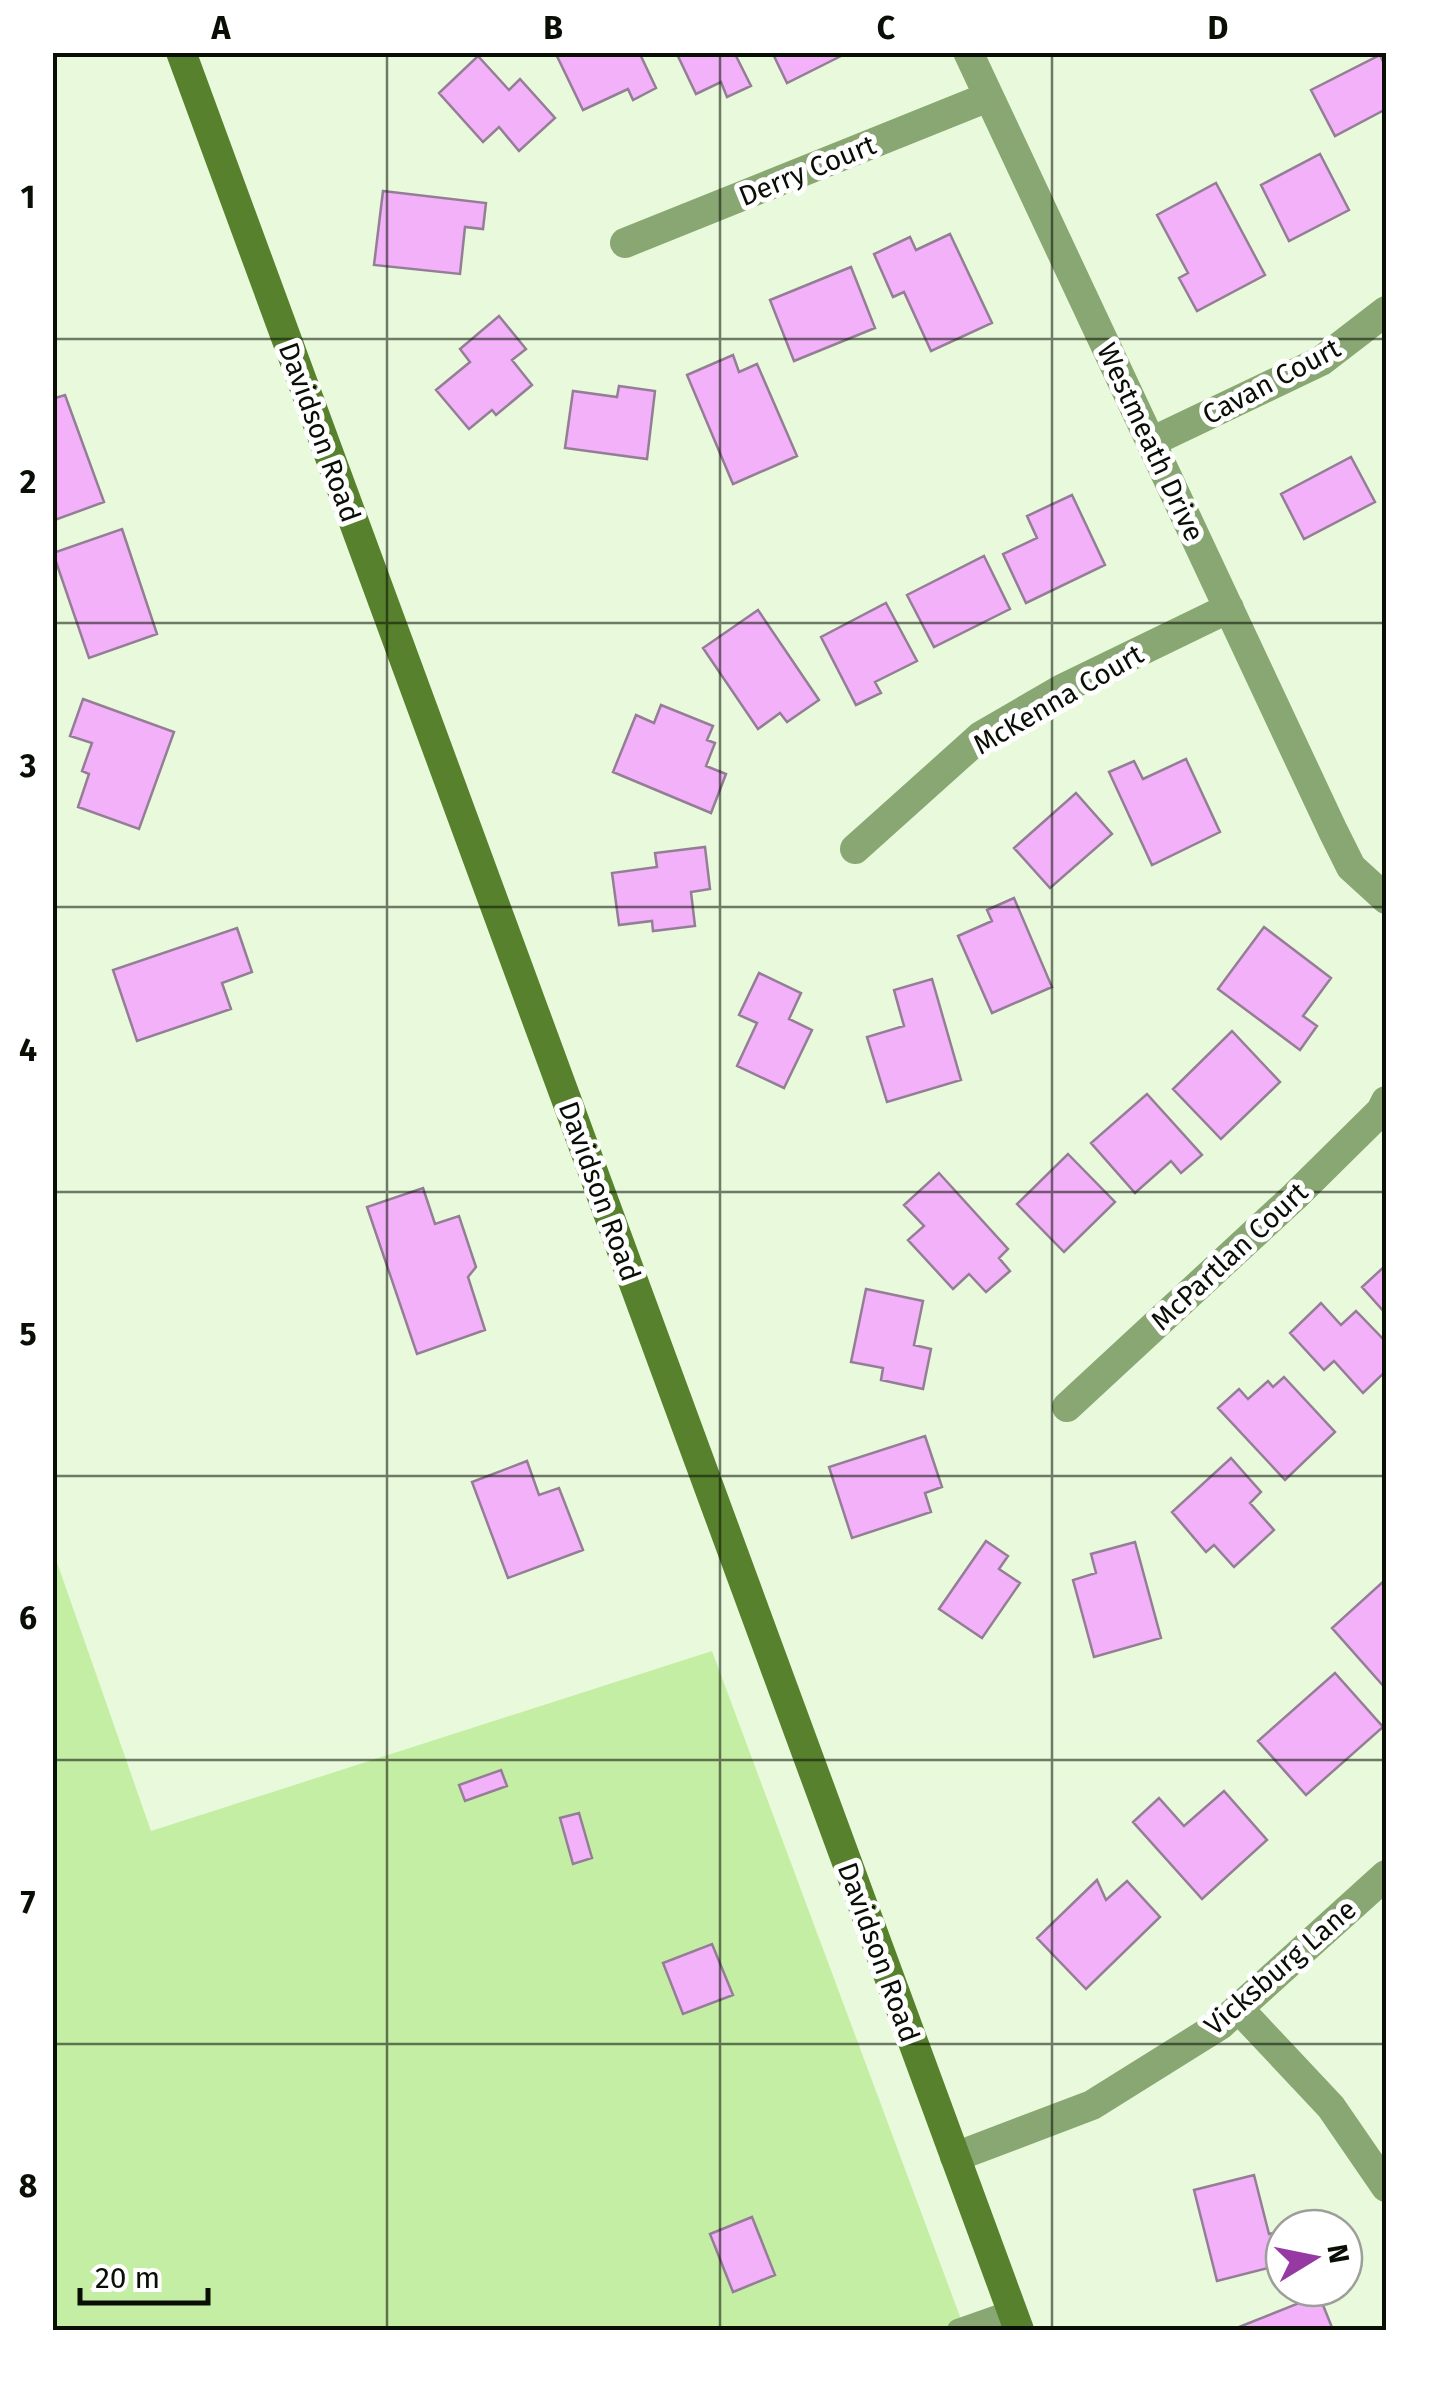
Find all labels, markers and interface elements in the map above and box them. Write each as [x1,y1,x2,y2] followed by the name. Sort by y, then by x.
[211,9,232,47] text: A
[543,9,563,47] text: B
[877,9,896,47] text: C
[1208,9,1228,47] text: D
[734,128,881,213] street label: Derry Court
[21,178,35,216] text: 1
[1197,331,1347,432] street label: Cavan Court
[272,338,367,527] street label: Davidson Road
[1090,338,1211,547] street label: Westmeath Drive
[20,463,36,501] text: 2
[967,637,1150,761] street label: McKenna Court
[19,747,36,785] text: 3
[19,1031,37,1069] text: 4
[552,1097,647,1286] street label: Davidson Road
[1144,1175,1315,1337] street label: McPartlan Court
[19,1315,37,1353] text: 5
[19,1599,37,1637] text: 6
[831,1858,926,2047] street label: Davidson Road
[21,1883,36,1921] text: 7
[1198,1893,1363,2042] street label: Vicksburg Lane
[19,2167,37,2205] text: 8
[1264,2208,1364,2308] north arrow
[1320,2242,1356,2266] text: N
[80,2243,208,2305] scale bar
[95,2260,160,2296] text: 20 m

